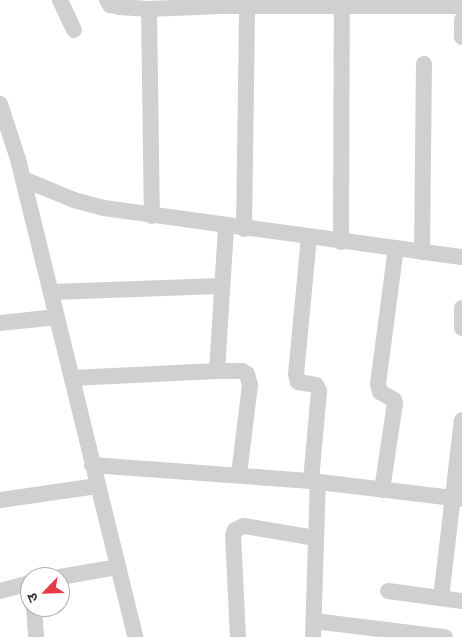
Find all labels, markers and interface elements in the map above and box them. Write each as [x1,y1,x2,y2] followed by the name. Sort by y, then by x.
[20,567,70,617] north arrow
[21,590,42,606] text: उ

